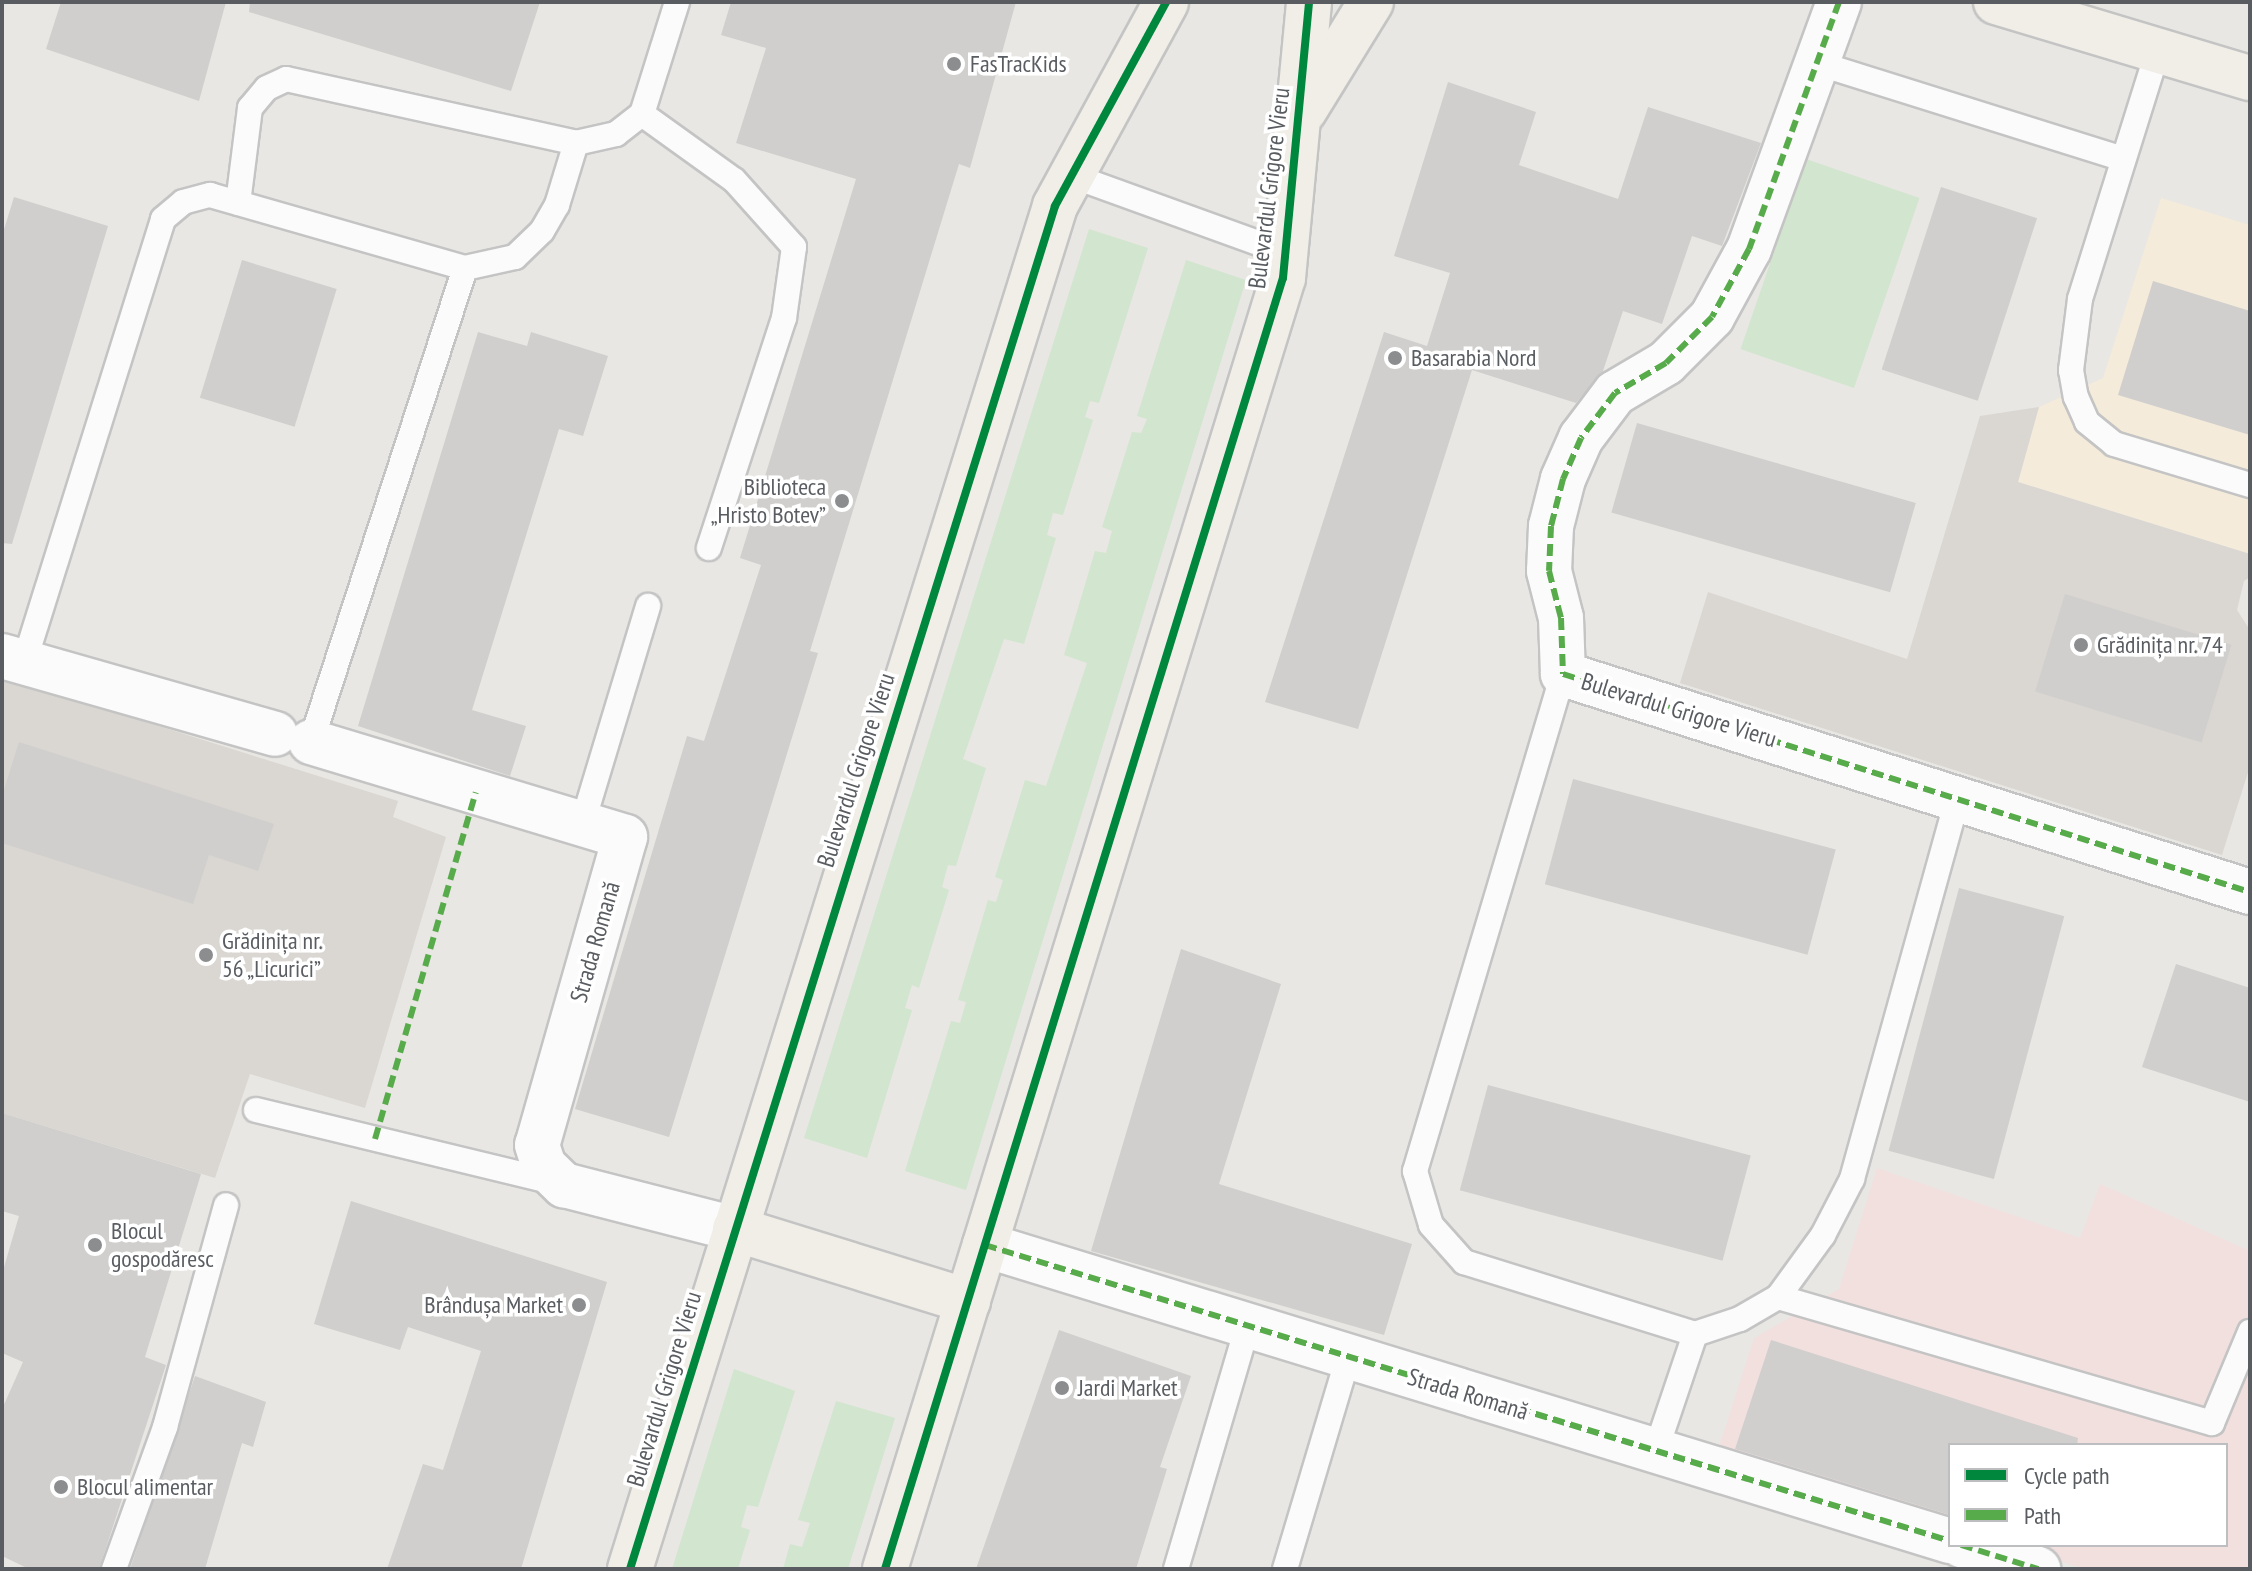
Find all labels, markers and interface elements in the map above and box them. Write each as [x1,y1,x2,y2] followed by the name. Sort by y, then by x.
[970,50,1067,78] place label: FasTracKids
[945,55,963,73] marker: FasTracKids
[1242,86,1296,290] street label: Bulevardul Grigore Vieru
[1411,344,1536,372] place label: Basarabia Nord
[1386,349,1404,367] marker: Basarabia Nord
[711,473,826,529] place label: Biblioteca „Hristo Botev”
[833,492,851,510] marker: Biblioteca „Hristo Botev”
[2097,631,2224,659] place label: Grădinița nr. 74
[2072,636,2090,654] marker: Grădinița nr. 74
[1578,667,1780,753] street label: Bulevardul Grigore Vieru
[811,669,901,871] street label: Bulevardul Grigore Vieru
[564,878,626,1006] street label: Strada Romană
[222,927,323,983] place label: Grădinița nr. 56 „Licurici”
[197,946,215,964] marker: Grădinița nr. 56 „Licurici”
[111,1217,214,1273] place label: Blocul gospodăresc
[86,1236,104,1254] marker: Blocul gospodăresc
[621,1288,707,1490] street label: Bulevardul Grigore Vieru
[424,1291,563,1319] place label: Brândușa Market
[570,1296,588,1314] marker: Brândușa Market
[1404,1362,1532,1426] street label: Strada Romană
[1078,1374,1178,1402] place label: Jardi Market
[1053,1379,1071,1397] marker: Jardi Market
[1948,1443,2228,1547] legend
[2024,1460,2110,1491] text: Cycle path
[77,1473,213,1501] place label: Blocul alimentar
[52,1478,70,1496] marker: Blocul alimentar
[2024,1500,2061,1531] text: Path

